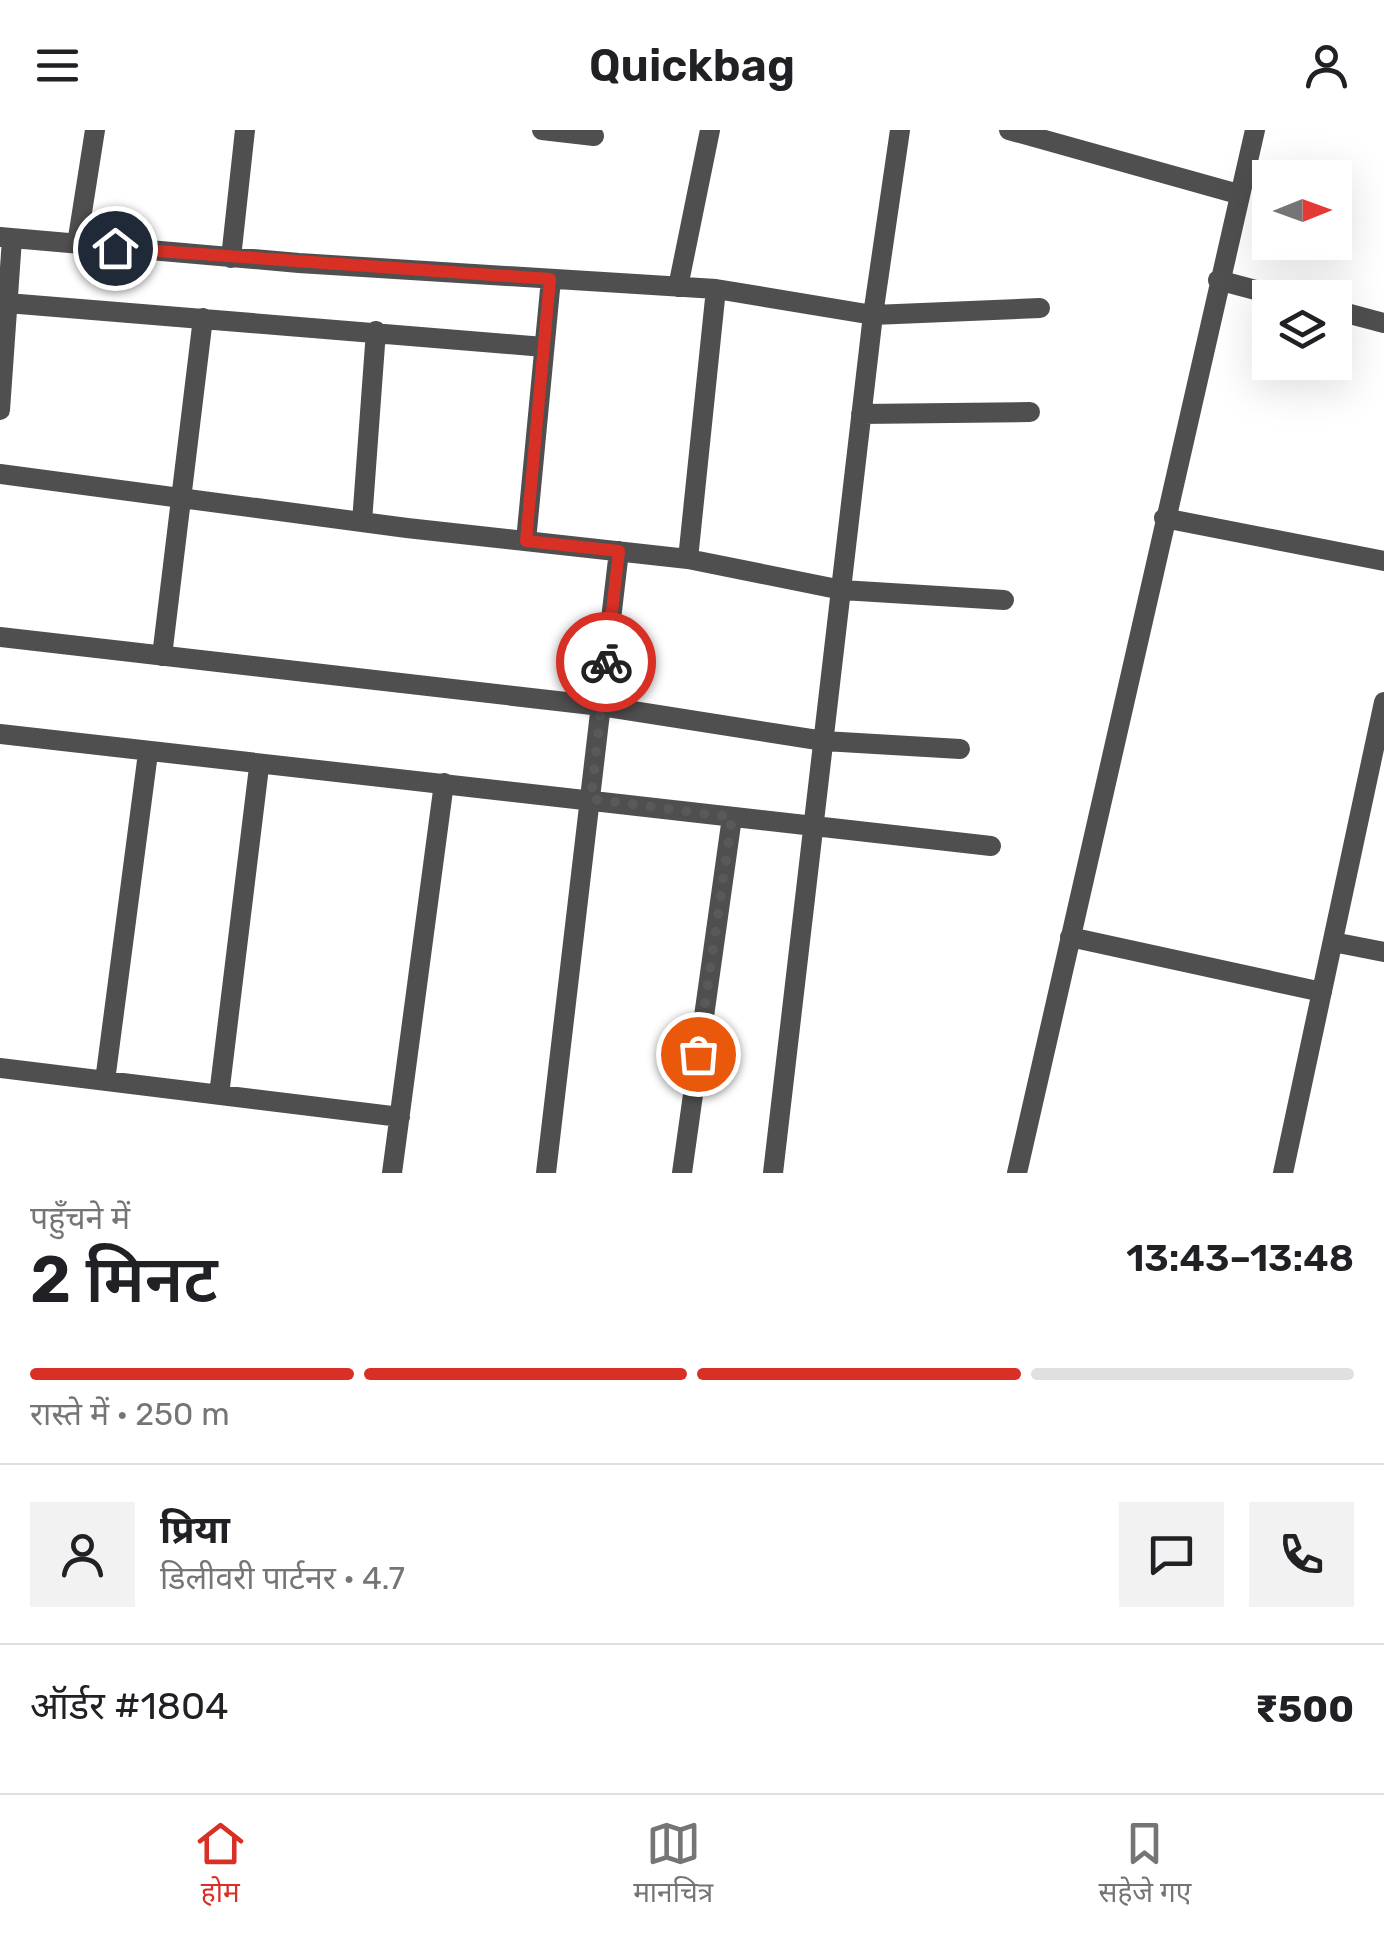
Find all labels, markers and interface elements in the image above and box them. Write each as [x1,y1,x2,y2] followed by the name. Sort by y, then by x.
[30,38,85,93] icon: menu
[1299,38,1354,93] icon: person
[589,39,795,92] text: Quickbag
[1252,160,1352,260] north arrow
[1252,160,1352,380] map controls
[73,206,158,291] pin
[88,221,143,276] icon: home
[1252,280,1352,380] button: layers
[556,612,656,712] courier
[579,635,634,690] icon: bike
[656,1012,741,1097] pin
[671,1027,726,1082] icon: bag
[30,1199,130,1237] text: पहुँचने में
[1126,1235,1354,1281] text: 13:43–13:48
[30,1241,218,1318] text: 2 मिनट
[30,1395,230,1433] text: रास्ते में · 250 m
[30,1502,135,1607] button: person
[1119,1502,1224,1607] button: chat
[1249,1502,1354,1607] button: phone
[160,1507,230,1553] text: प्रिया
[160,1559,405,1597] text: डिलीवरी पार्टनर · 4.7
[30,1683,229,1729] text: ऑर्डर #1804
[1255,1686,1354,1732] text: ₹500
[193,1816,248,1913] tab: होम
[633,1816,713,1913] tab: मानचित्र
[1099,1816,1191,1913] tab: सहेजे गए

